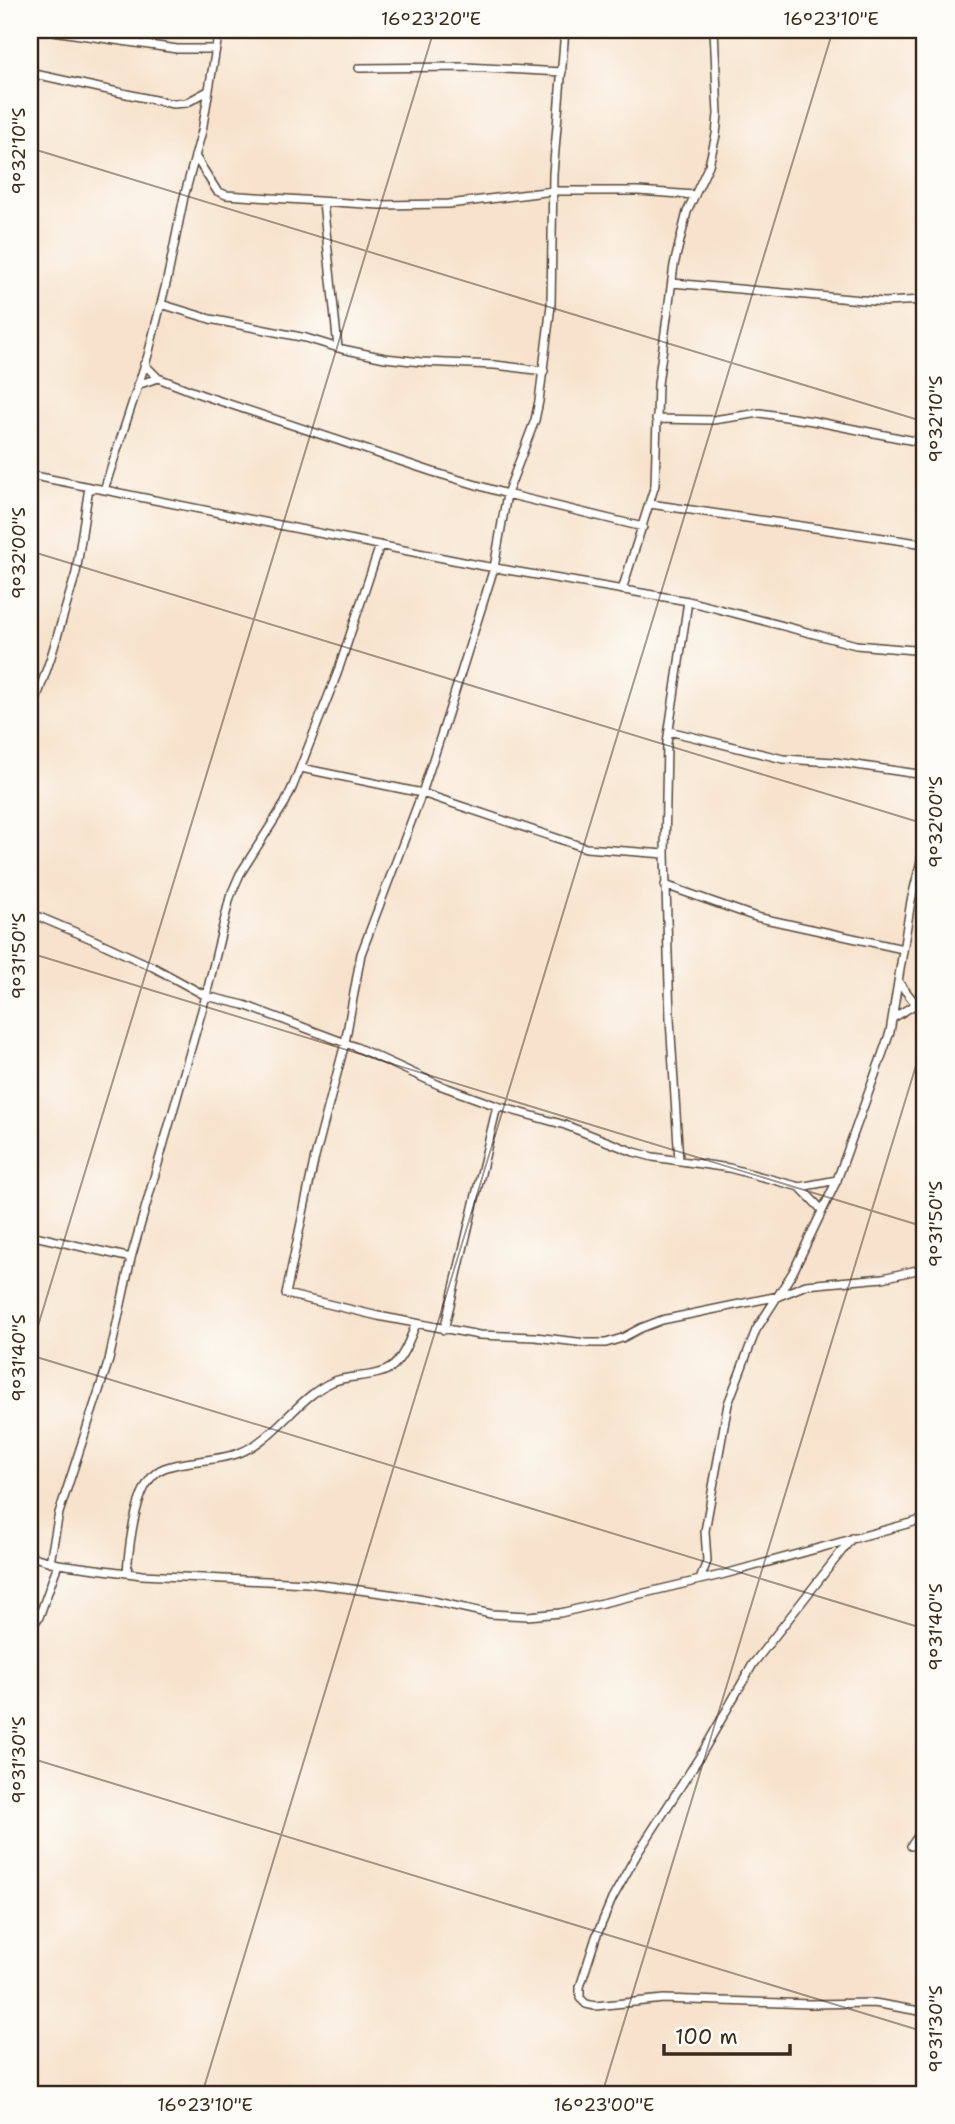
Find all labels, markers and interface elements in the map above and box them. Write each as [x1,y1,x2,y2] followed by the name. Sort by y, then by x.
[381,7,481,31] text: 16°23'20"E
[783,7,879,31] text: 16°23'10"E
[7,107,31,195] text: 9°32'10"S
[924,375,948,463] text: 9°32'10"S
[7,507,31,599] text: 9°32'00"S
[924,776,948,868] text: 9°32'00"S
[7,913,31,999] text: 9°31'50"S
[924,1181,948,1267] text: 9°31'50"S
[7,1314,31,1402] text: 9°31'40"S
[924,1583,948,1671] text: 9°31'40"S
[7,1716,31,1804] text: 9°31'30"S
[924,1985,948,2073] text: 9°31'30"S
[664,2012,790,2056] scale bar
[675,2023,738,2051] text: 100 m
[157,2093,253,2117] text: 16°23'10"E
[554,2093,654,2117] text: 16°23'00"E

